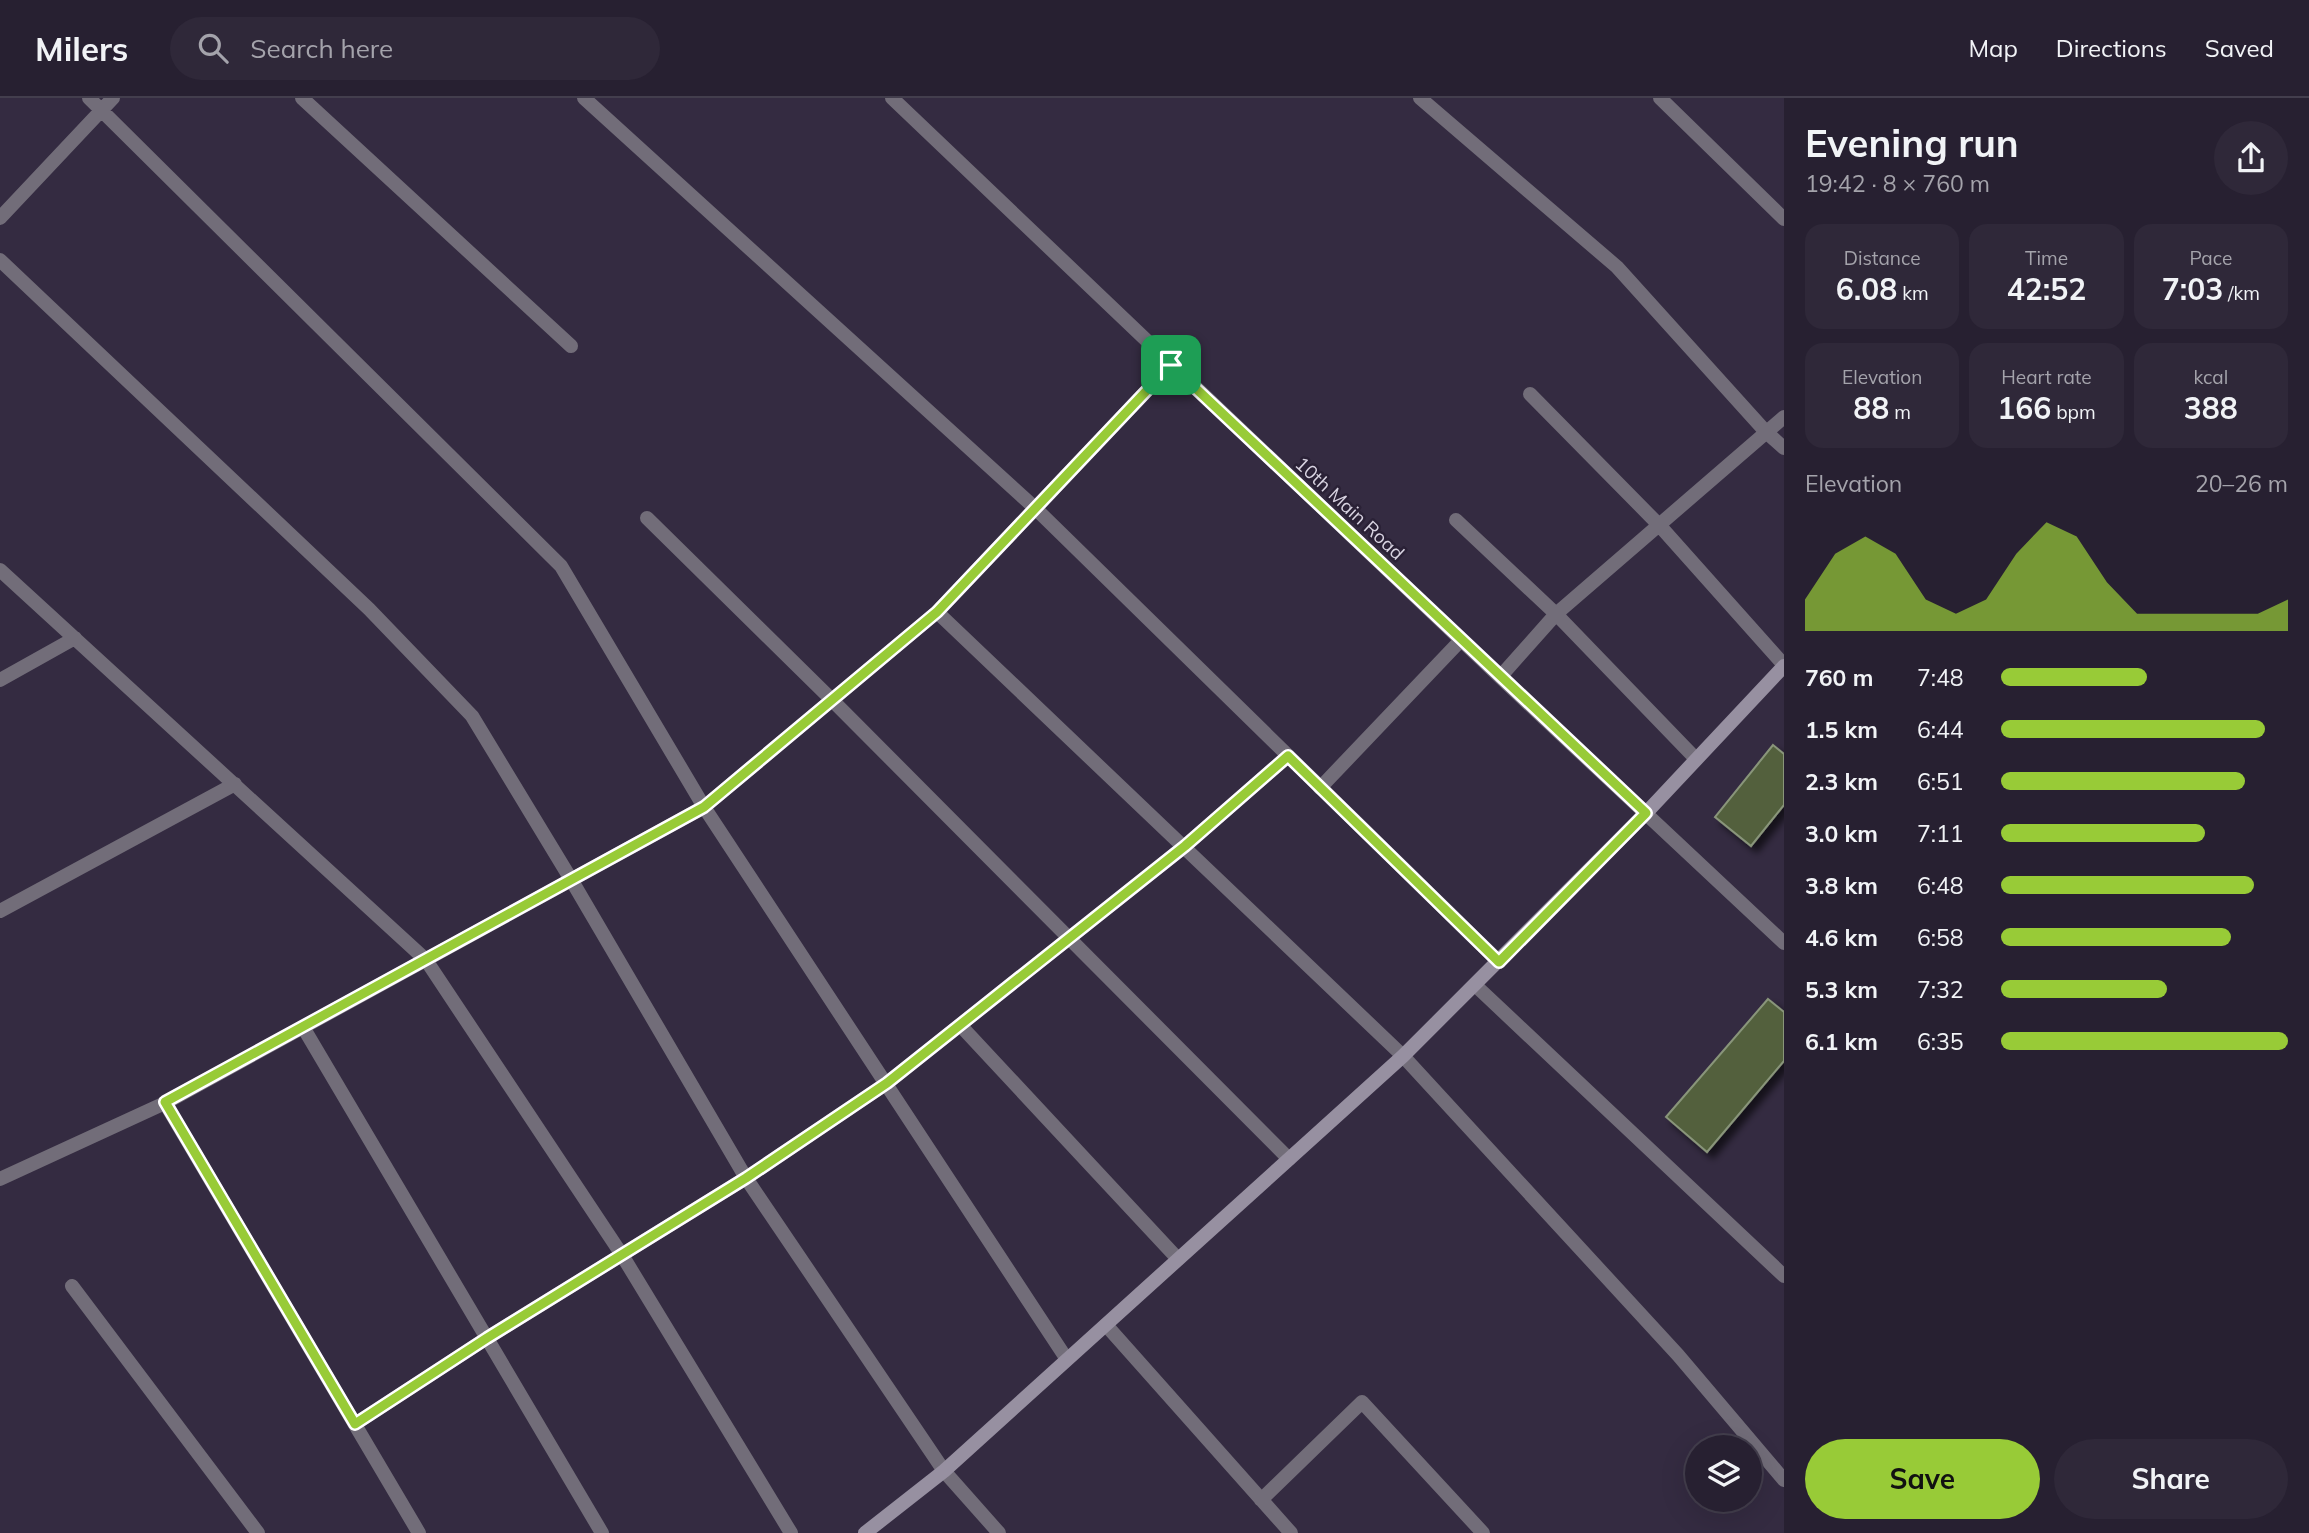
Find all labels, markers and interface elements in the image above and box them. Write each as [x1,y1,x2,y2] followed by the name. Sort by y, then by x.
[170,17,660,80] search box
[35,28,128,69] text: Milers
[194,29,232,67] icon: search
[250,32,393,65] text: Search here
[1968,33,2018,63] text: Map
[2056,33,2167,63] text: Directions
[2205,33,2274,63] text: Saved
[1805,119,2019,167] text: Evening run
[2214,121,2288,195] button: share
[1805,169,1990,198] text: 19:42 · 8 × 760 m
[1844,246,1921,270] text: Distance
[2025,246,2068,270] text: Time
[2189,246,2232,270] text: Pace
[1836,270,1897,308] text: 6.08
[2007,270,2086,308] text: 42:52
[2162,270,2223,308] text: 7:03
[1897,281,1929,305] text: km
[2223,281,2260,305] text: /km
[1141,335,1201,395] pin
[1152,346,1190,384] icon: arrive
[1842,365,1922,389] text: Elevation
[2001,365,2092,389] text: Heart rate
[2193,365,2228,389] text: kcal
[1853,389,1889,427] text: 88
[1997,389,2051,427] text: 166
[2184,389,2238,427] text: 388
[1889,400,1911,424] text: m
[2051,400,2096,424] text: bpm
[1290,451,1410,565] street label: 10th Main Road
[1805,469,1902,498] text: Elevation
[2195,469,2288,498] text: 20–26 m
[1805,663,1873,692] text: 760 m
[1917,663,1964,692] text: 7:48
[1805,715,1878,744] text: 1.5 km
[1917,715,1964,744] text: 6:44
[1805,767,1878,796] text: 2.3 km
[1917,767,1964,796] text: 6:51
[1805,819,1878,848] text: 3.0 km
[1917,819,1964,848] text: 7:11
[1805,871,1878,900] text: 3.8 km
[1917,871,1964,900] text: 6:48
[1805,923,1878,952] text: 4.6 km
[1917,923,1964,952] text: 6:58
[1805,975,1878,1004] text: 5.3 km
[1917,975,1964,1004] text: 7:32
[1805,1027,1878,1056] text: 6.1 km
[1917,1027,1964,1056] text: 6:35
[1685,1435,1762,1512] map controls
[1685,1435,1762,1512] button: layers
[1805,1439,2040,1519] button: Save
[2054,1439,2288,1519] button: Share

